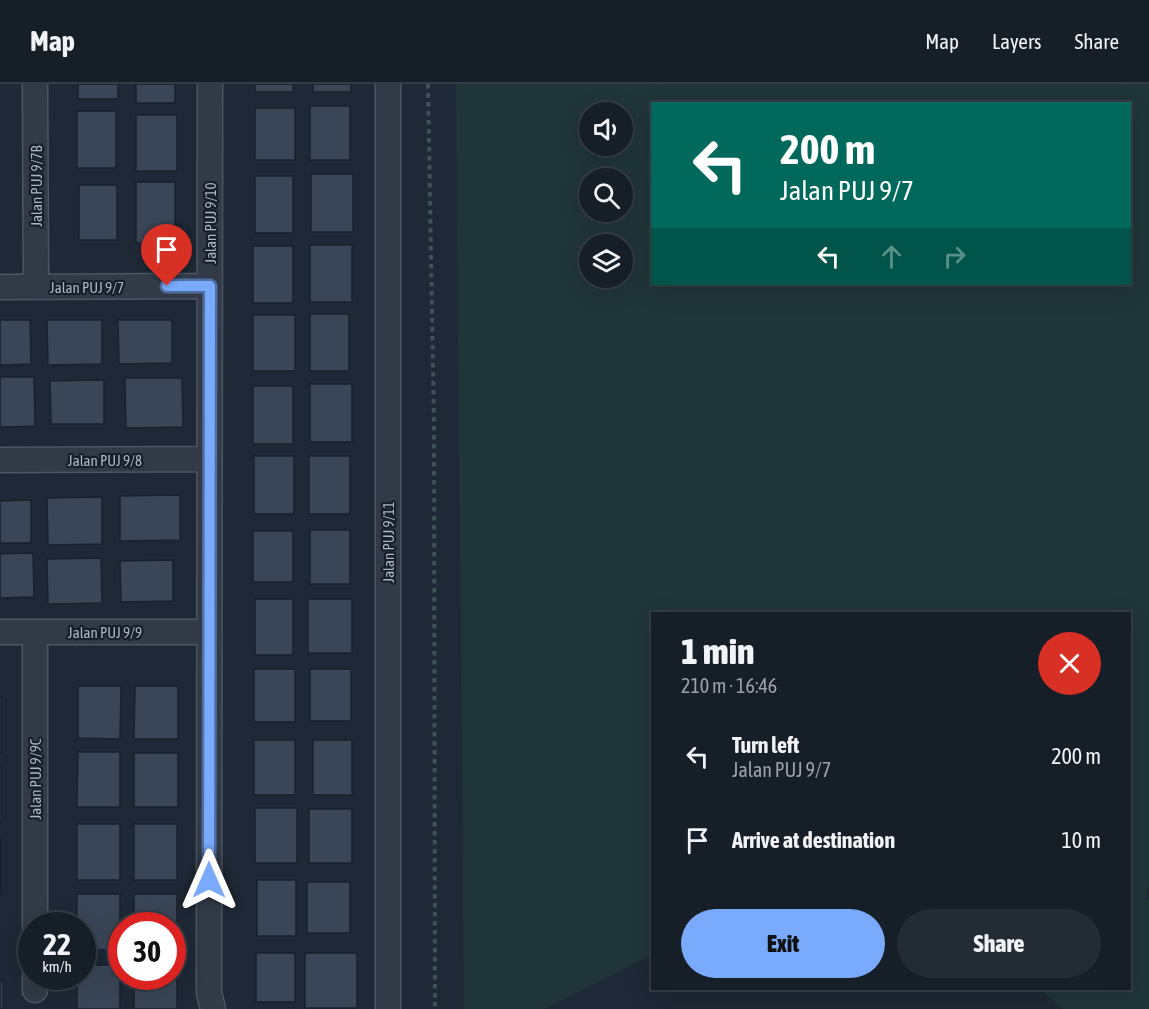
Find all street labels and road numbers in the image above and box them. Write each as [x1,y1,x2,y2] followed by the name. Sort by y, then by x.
[28,145,45,227] street label: Jalan PUJ 9/7B
[202,182,219,264] street label: Jalan PUJ 9/10
[50,279,124,296] street label: Jalan PUJ 9/7
[68,452,142,469] street label: Jalan PUJ 9/8
[380,501,397,583] street label: Jalan PUJ 9/11
[68,624,142,641] street label: Jalan PUJ 9/9
[27,738,44,820] street label: Jalan PUJ 9/9C

